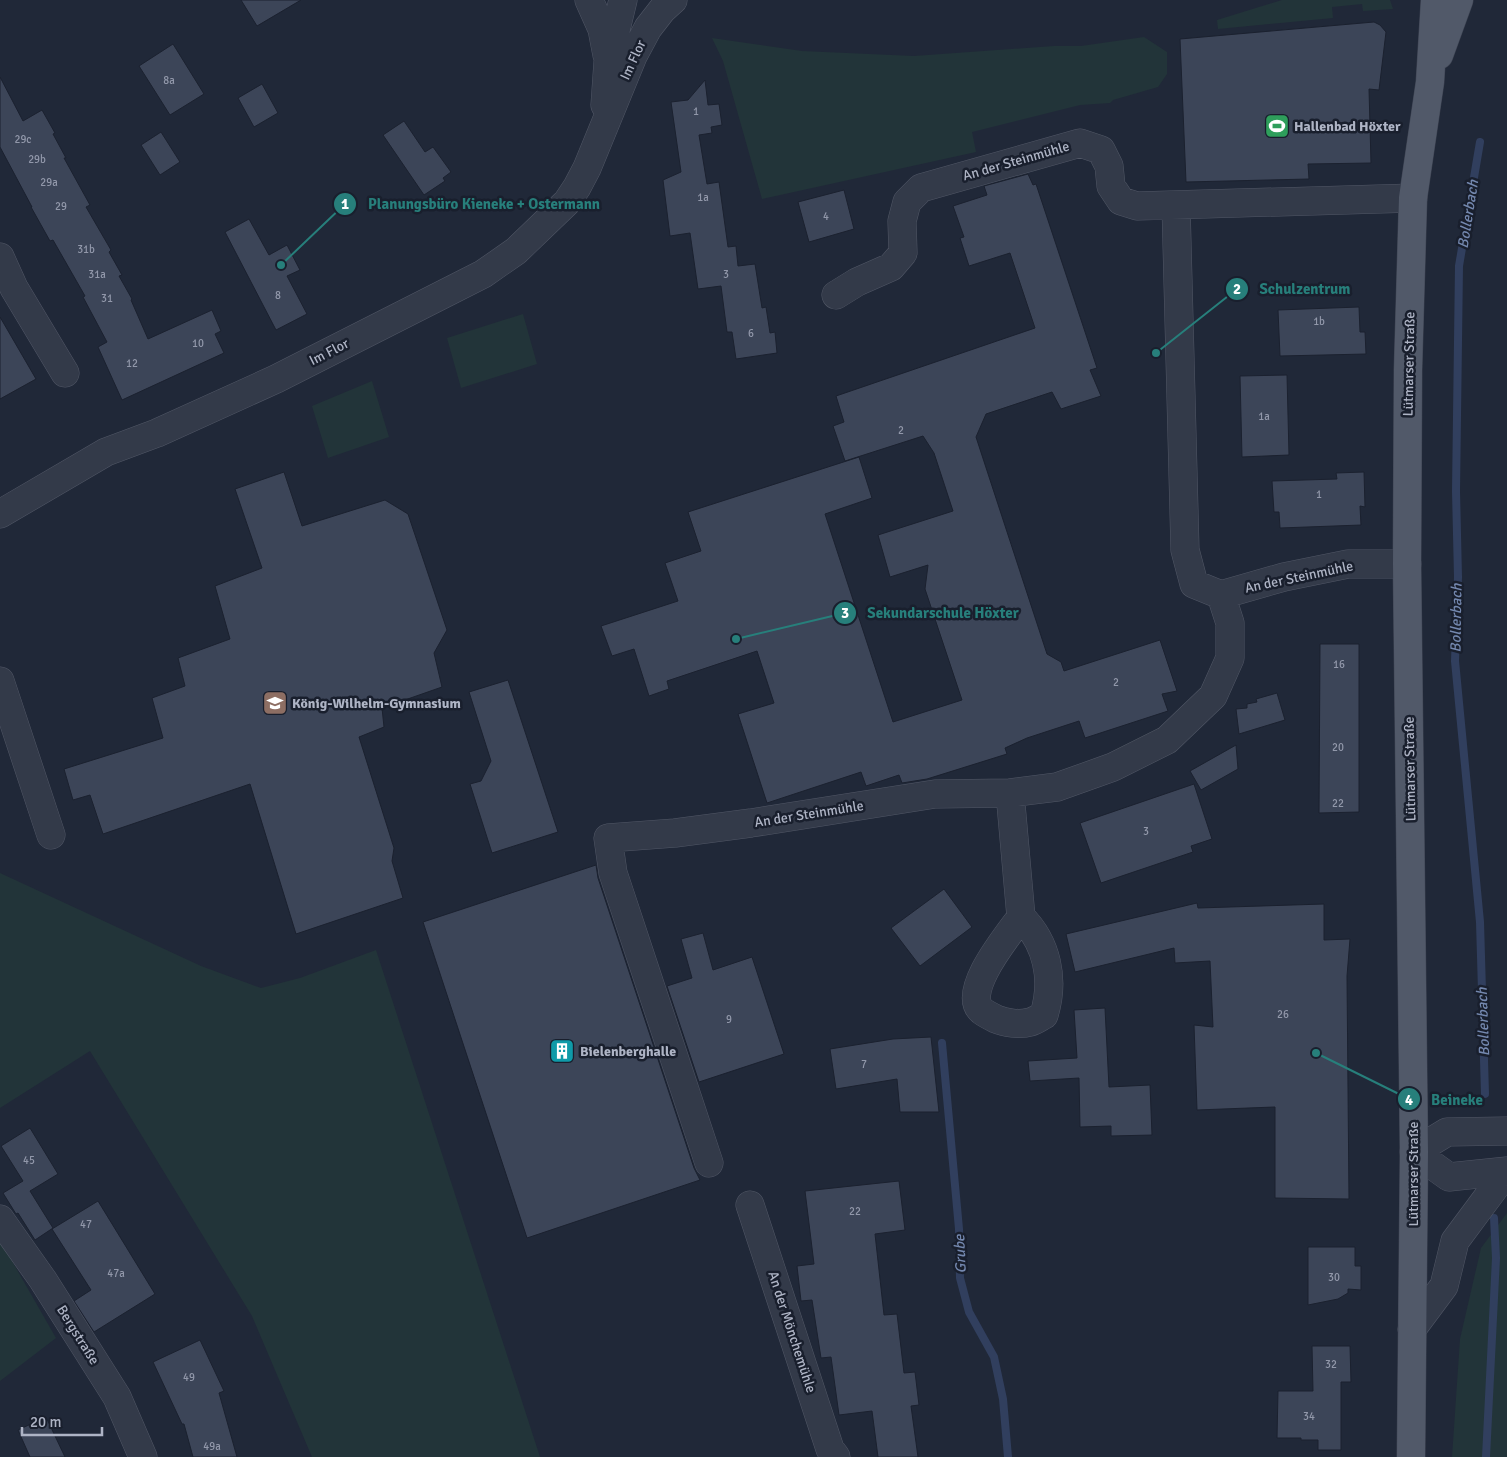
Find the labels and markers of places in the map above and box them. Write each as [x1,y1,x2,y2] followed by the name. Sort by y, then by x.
[1264,113,1290,139] sports icon: Hallenbad Höxter
[1294,118,1401,135] place label: Hallenbad Höxter
[333,189,610,219] callout: Planungsbüro Kieneke + Ostermann
[1225,274,1361,304] callout: Schulzentrum
[832,598,1028,628] callout: Sekundarschule Höxter
[262,690,288,716] school or university icon: König-Wilhelm-Gymnasium
[292,695,461,712] place label: König-Wilhelm-Gymnasium
[549,1038,575,1064] building icon: Bielenberghalle
[580,1043,676,1060] place label: Bielenberghalle
[1396,1084,1493,1114] callout: Beineke

